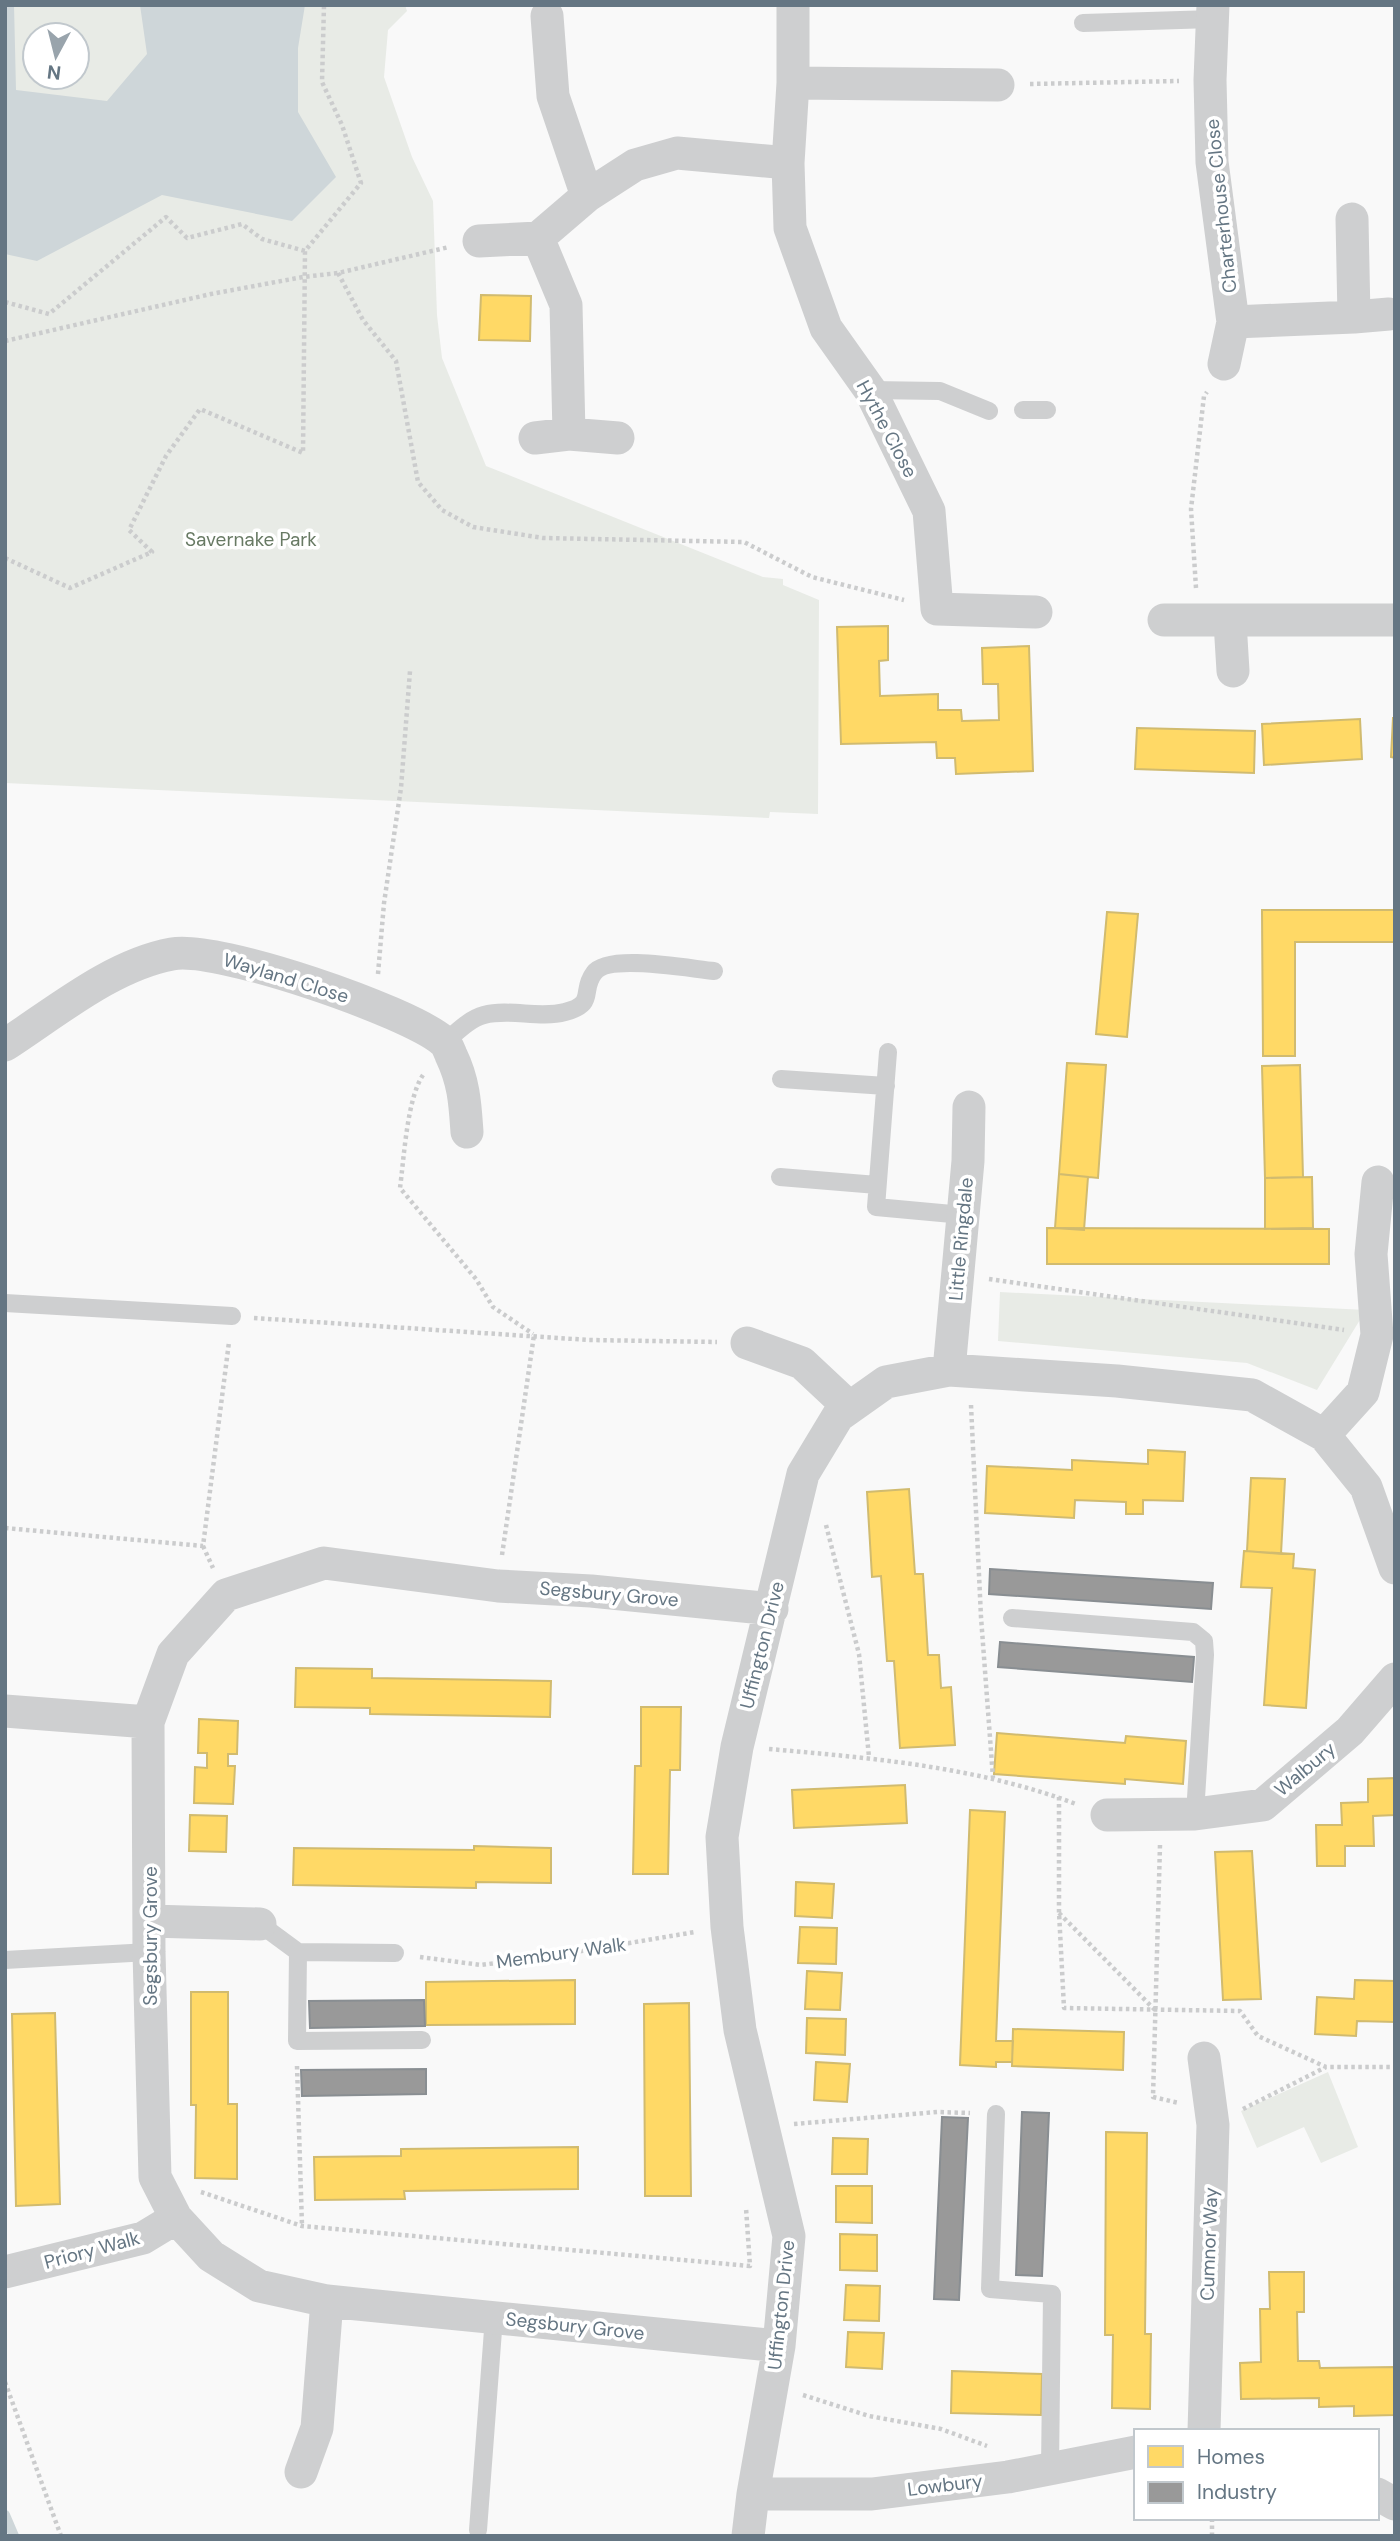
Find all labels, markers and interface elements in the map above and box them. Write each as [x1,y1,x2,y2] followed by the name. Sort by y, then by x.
[21,21,91,91] north arrow
[46,59,62,86] text: N
[1199,118,1243,294] street label: Charterhouse Close
[851,376,923,482] street label: Hythe Close
[185,527,317,552] park label: Savernake Park
[220,947,352,1009] street label: Wayland Close
[943,1176,979,1302] street label: Little Ringdale
[538,1575,680,1613] street label: Segsbury Grove
[734,1579,790,1711] street label: Uffington Drive
[1269,1736,1341,1802] street label: Walbury
[138,1866,163,2006] street label: Segsbury Grove
[495,1931,628,1974] street label: Membury Walk
[1195,2186,1223,2301] street label: Cumnor Way
[41,2225,143,2275] street label: Priory Walk
[762,2239,800,2371] street label: Uffington Drive
[504,2306,646,2346] street label: Segsbury Grove
[1134,2429,1379,2520] legend
[1197,2443,1265,2471] text: Homes
[906,2468,984,2502] street label: Lowbury
[1197,2478,1277,2506] text: Industry

